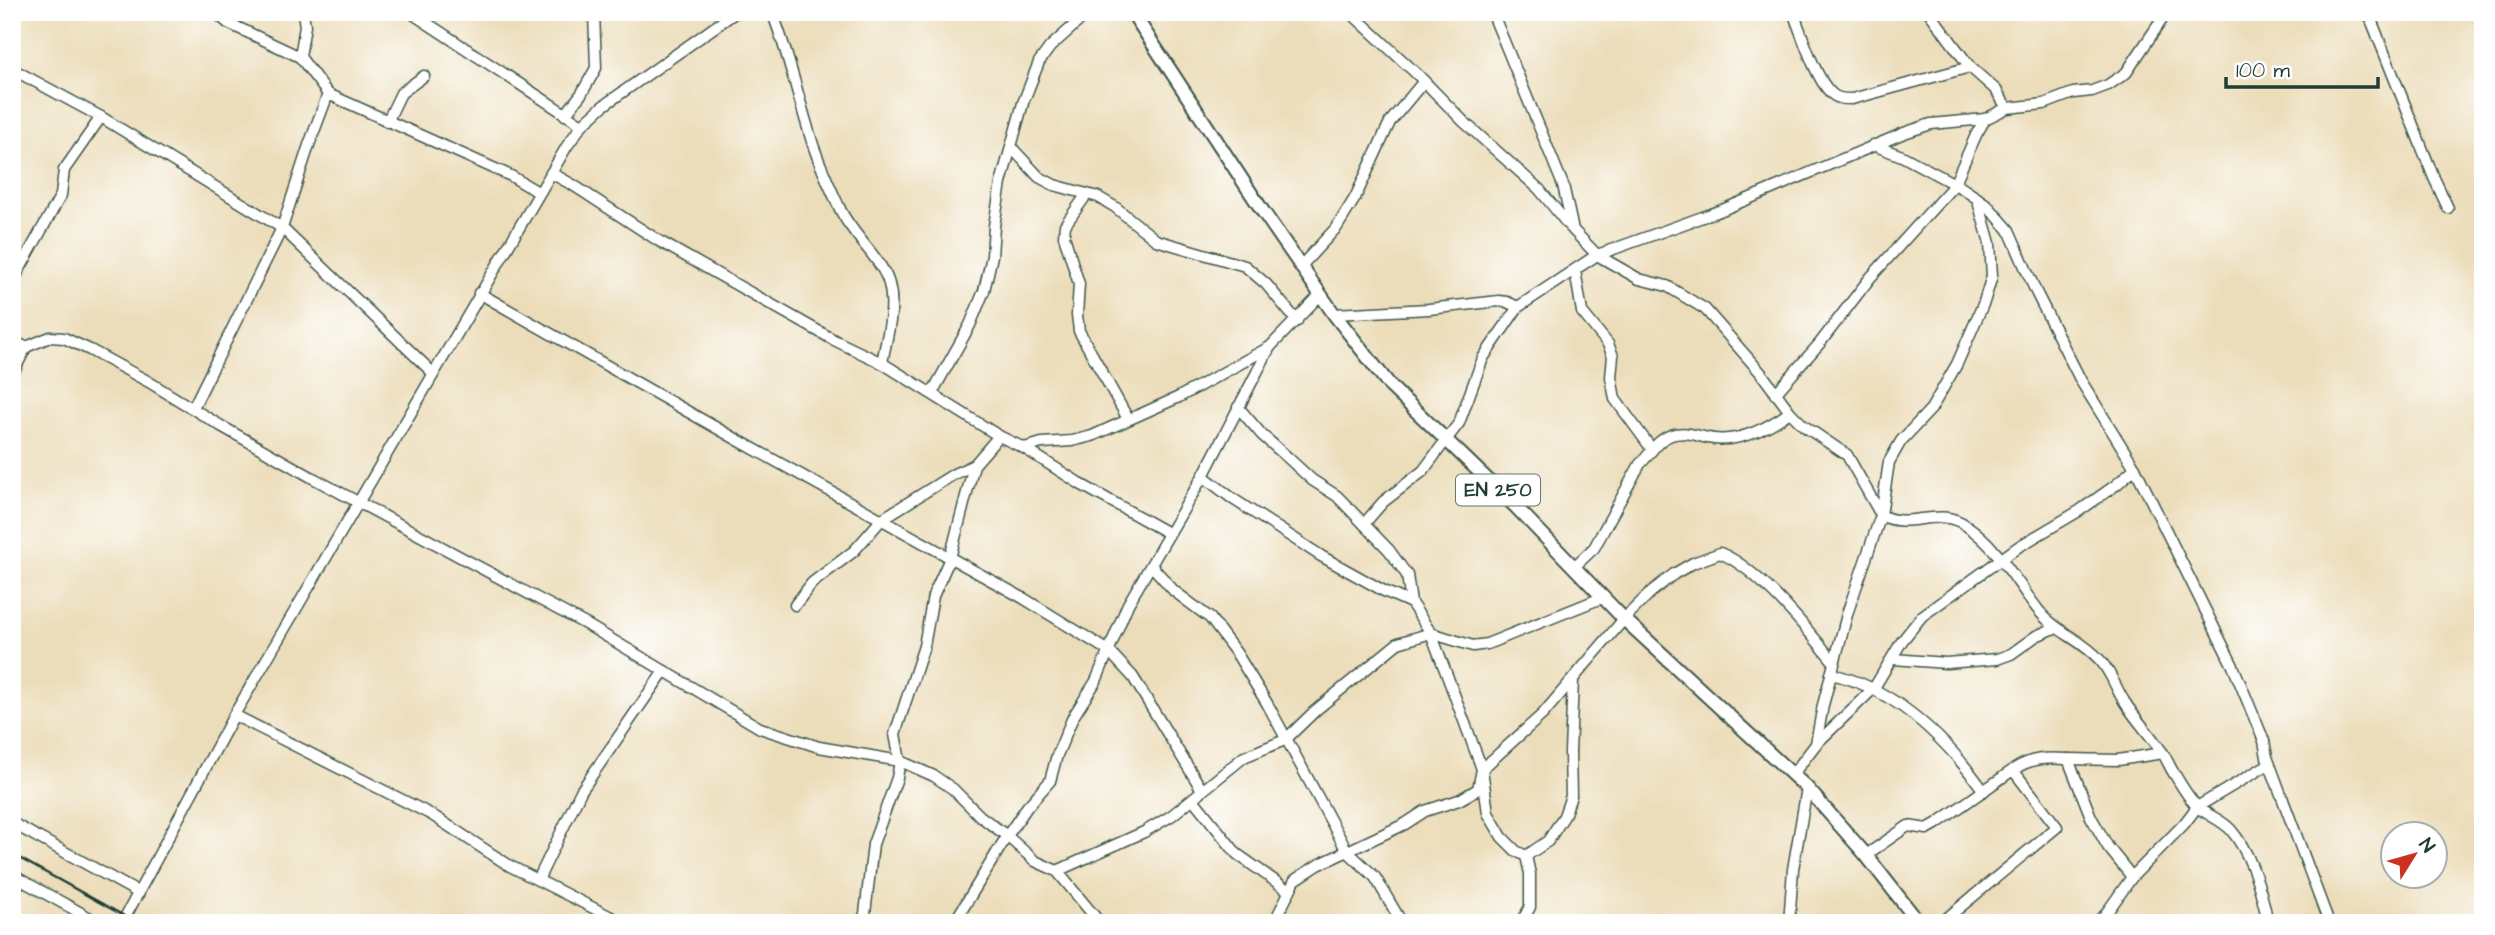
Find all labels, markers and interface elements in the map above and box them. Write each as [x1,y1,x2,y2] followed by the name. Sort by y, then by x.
[2226,46,2378,90] scale bar
[2236,56,2291,85] text: 100 m
[1456,475,1540,505] road number: EN 250
[2380,820,2450,890] north arrow
[2412,833,2441,859] text: N

